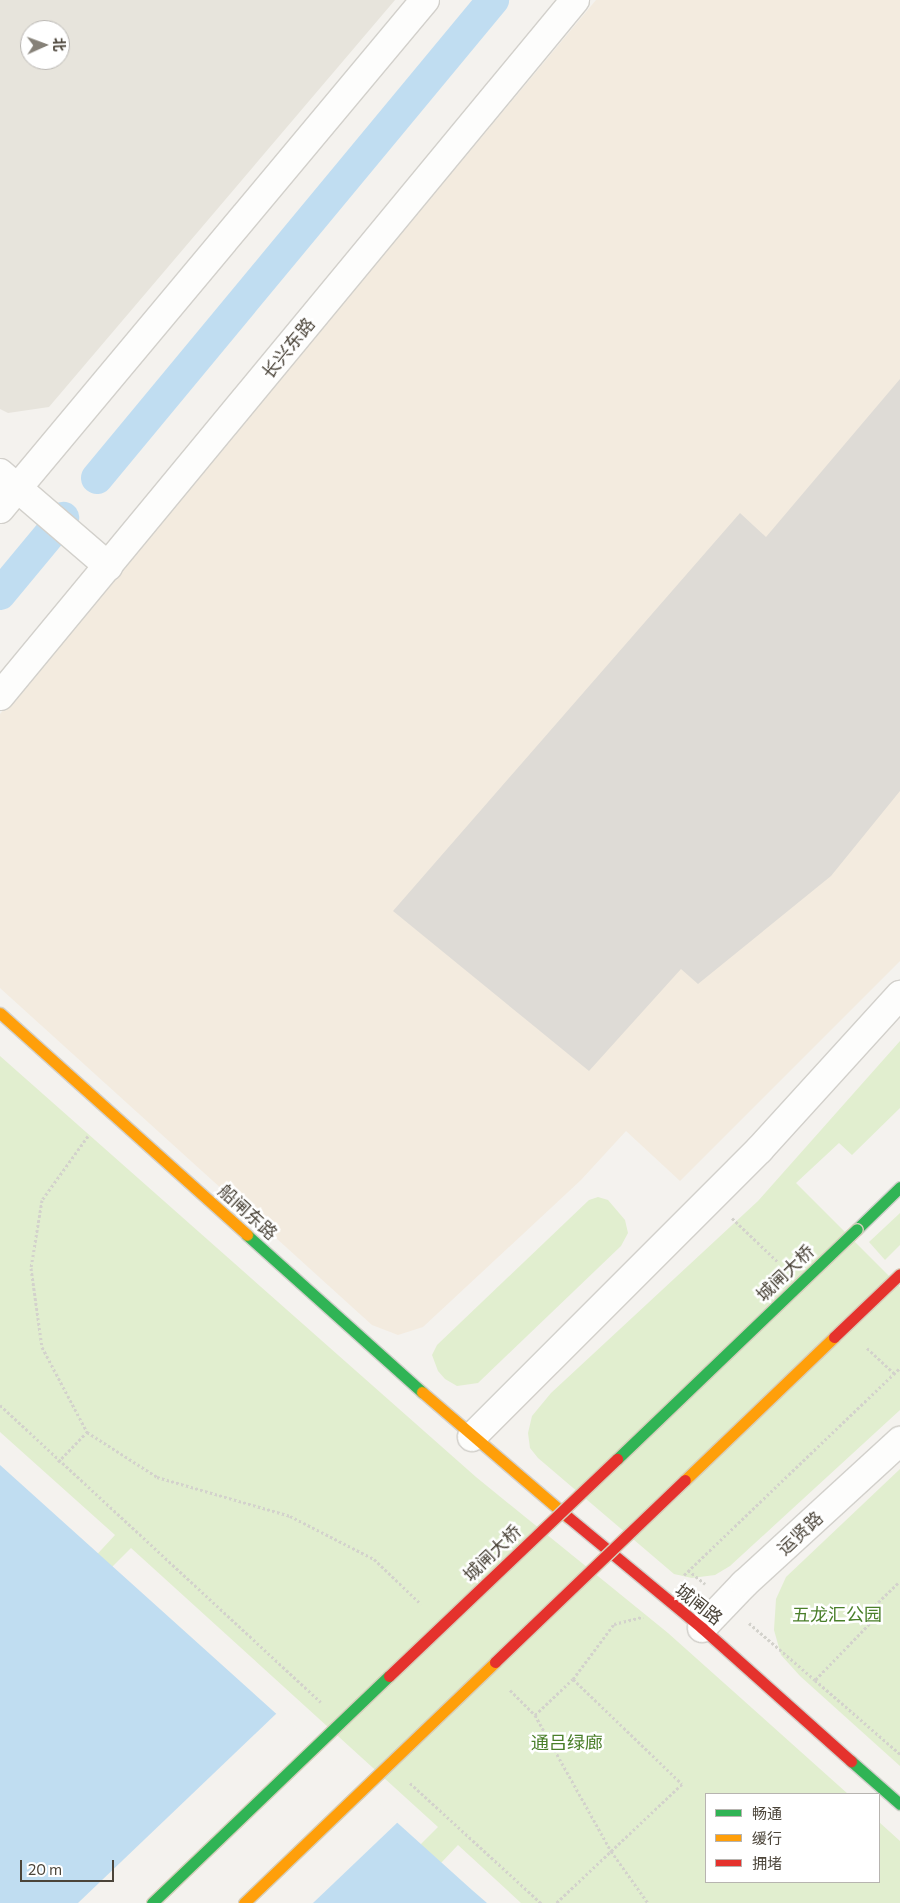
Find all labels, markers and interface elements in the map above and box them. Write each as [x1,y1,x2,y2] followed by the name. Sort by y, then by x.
[20,20,70,70] north arrow
[51,37,68,52] text: 北
[257,313,319,383] street label: 长兴东路
[214,1180,282,1244] street label: 船闸东路
[752,1240,818,1306] street label: 城闸大桥
[773,1507,827,1559] street label: 运贤路
[459,1520,525,1586] street label: 城闸大桥
[671,1579,727,1629] street label: 城闸路
[792,1603,882,1625] park label: 五龙汇公园
[531,1731,603,1753] park label: 通吕绿廊
[705,1793,880,1883] legend
[752,1804,782,1822] text: 畅通
[752,1829,782,1847] text: 缓行
[22,1850,116,1882] scale bar
[752,1854,782,1872] text: 拥堵
[28,1860,62,1878] text: 20 m

